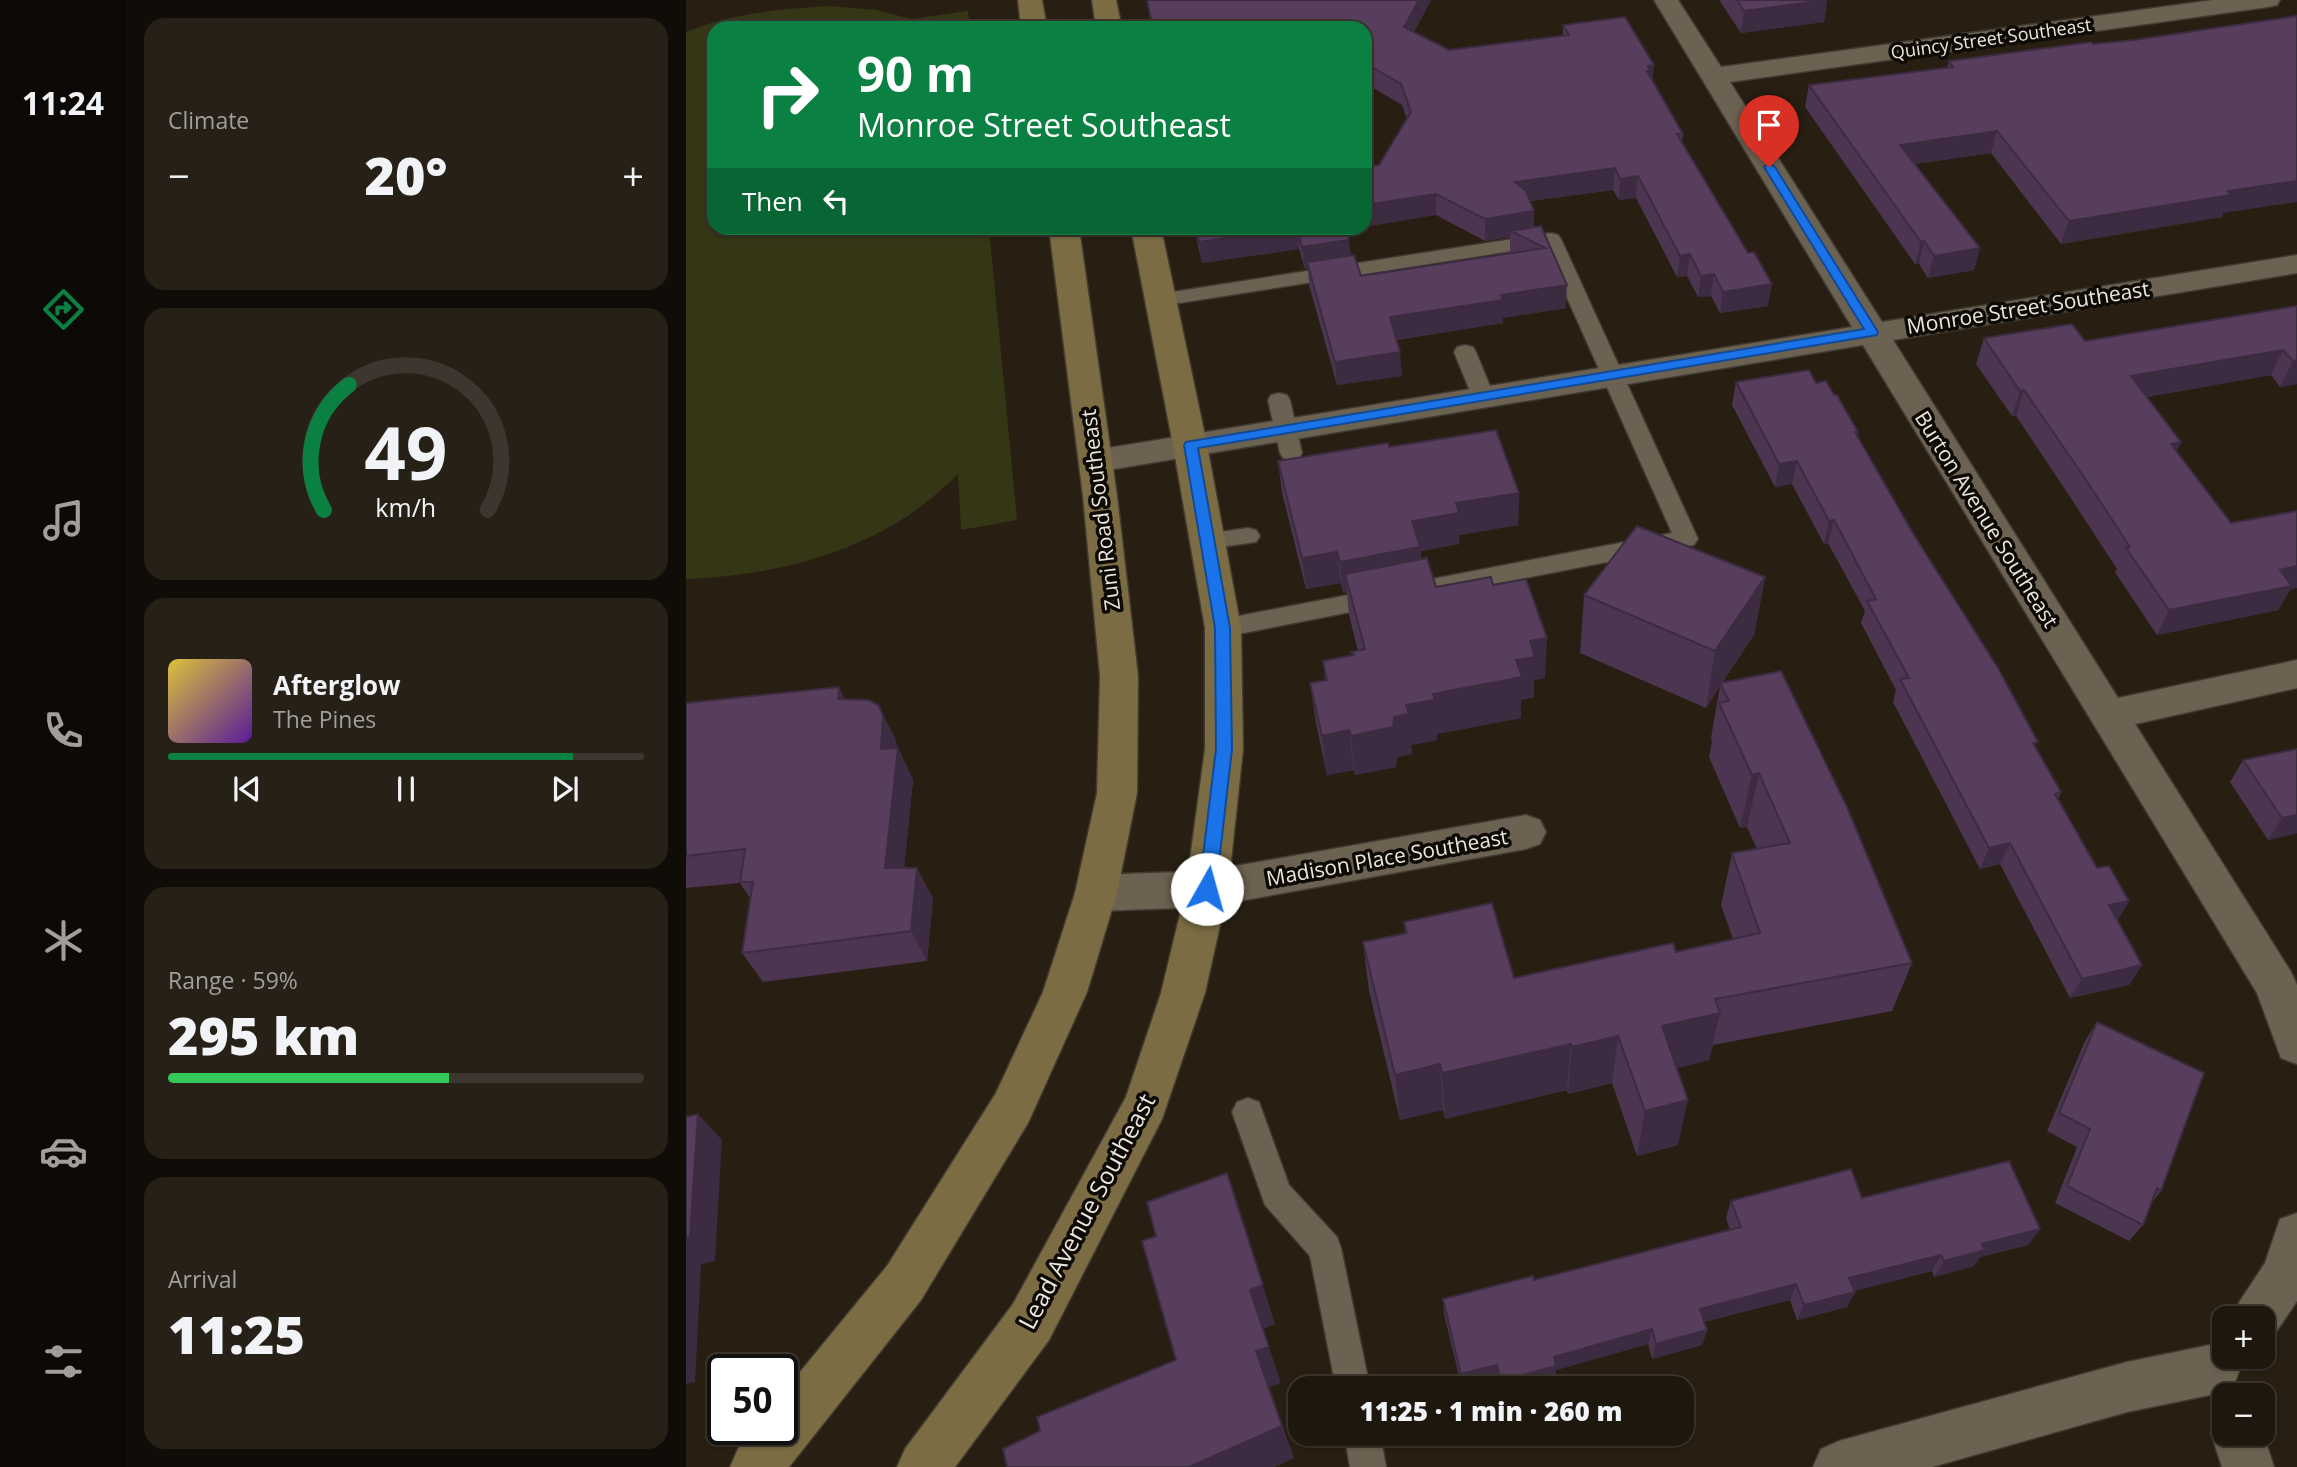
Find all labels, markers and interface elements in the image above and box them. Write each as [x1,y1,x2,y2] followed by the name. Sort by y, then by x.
[1889,12,2093,64] street label: Quincy Street Southeast
[857,40,974,106] text: 90 m
[742,49,833,140] icon: right
[22,81,104,124] text: 11:24
[1739,95,1799,167] pin
[857,103,1231,146] text: Monroe Street Southeast
[168,104,249,136] text: Climate
[1750,106,1788,144] icon: arrive
[365,139,447,210] text: 20°
[168,149,190,201] text: −
[622,149,644,201] text: +
[817,182,855,220] icon: left
[742,183,803,219] text: Then
[1905,274,2151,340] street label: Monroe Street Southeast
[39,285,88,334] icon: directions
[364,402,448,501] text: 49
[1909,405,2065,633] street label: Burton Avenue Southeast
[1074,408,1126,612] street label: Zuni Road Southeast
[376,489,436,523] text: km/h
[39,496,88,545] icon: music
[273,667,400,703] text: Afterglow
[273,703,376,735] text: The Pines
[39,706,88,755] icon: phone
[228,770,266,808] icon: previous
[387,770,425,808] icon: pause
[546,770,584,808] icon: next
[1264,822,1510,892] street label: Madison Place Southeast
[1170,852,1244,926] position arrow
[39,916,88,965] icon: climate
[168,964,298,996] text: Range · 59%
[168,999,359,1070] text: 295 km
[1010,1087,1162,1335] street label: Lead Avenue Southeast
[39,1127,88,1176] icon: car
[168,1263,237,1295] text: Arrival
[168,1298,305,1369] text: 11:25
[2212,1306,2275,1446] map controls
[2212,1306,2275,1369] button: +
[39,1337,88,1386] icon: filters
[707,1354,798,1445] speed limit sign: 50
[2212,1383,2275,1446] button: −
[1360,1393,1622,1429] text: 11:25 · 1 min · 260 m

